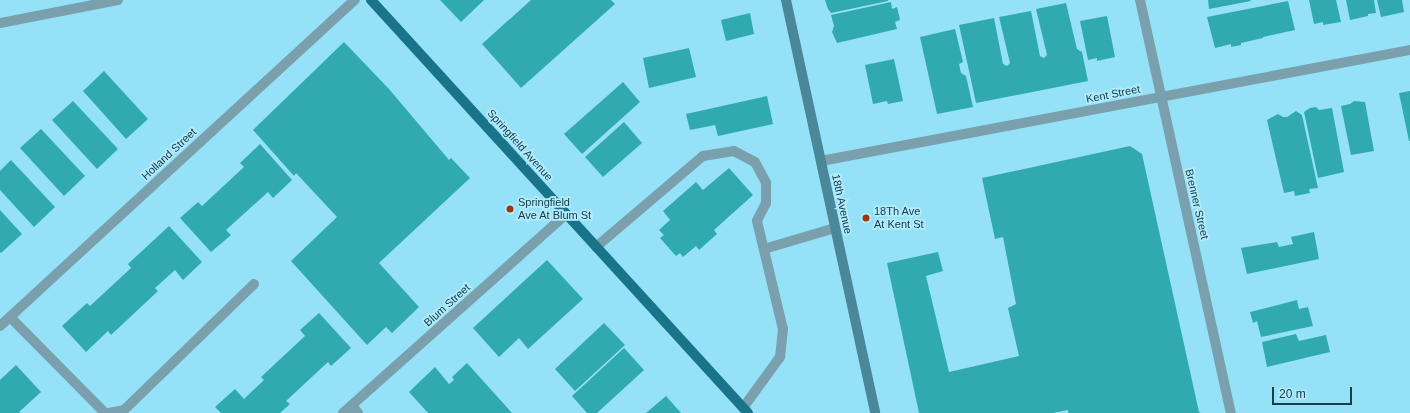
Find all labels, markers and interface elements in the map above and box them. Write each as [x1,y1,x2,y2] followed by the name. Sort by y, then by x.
[1085,82,1141,106] street label: Kent Street
[484,106,556,184] street label: Springfield Avenue
[139,125,199,183] street label: Holland Street
[1183,168,1211,240] street label: Brenner Street
[829,173,855,235] street label: 18th Avenue
[518,196,592,222] place label: Springfield Ave At Blum St
[505,204,515,214] marker: Springfield Ave At Blum St
[874,205,924,231] place label: 18Th Ave At Kent St
[861,213,871,223] marker: 18Th Ave At Kent St
[421,281,473,329] street label: Blum Street
[1274,379,1354,405] scale bar
[1279,387,1306,401] text: 20 m

